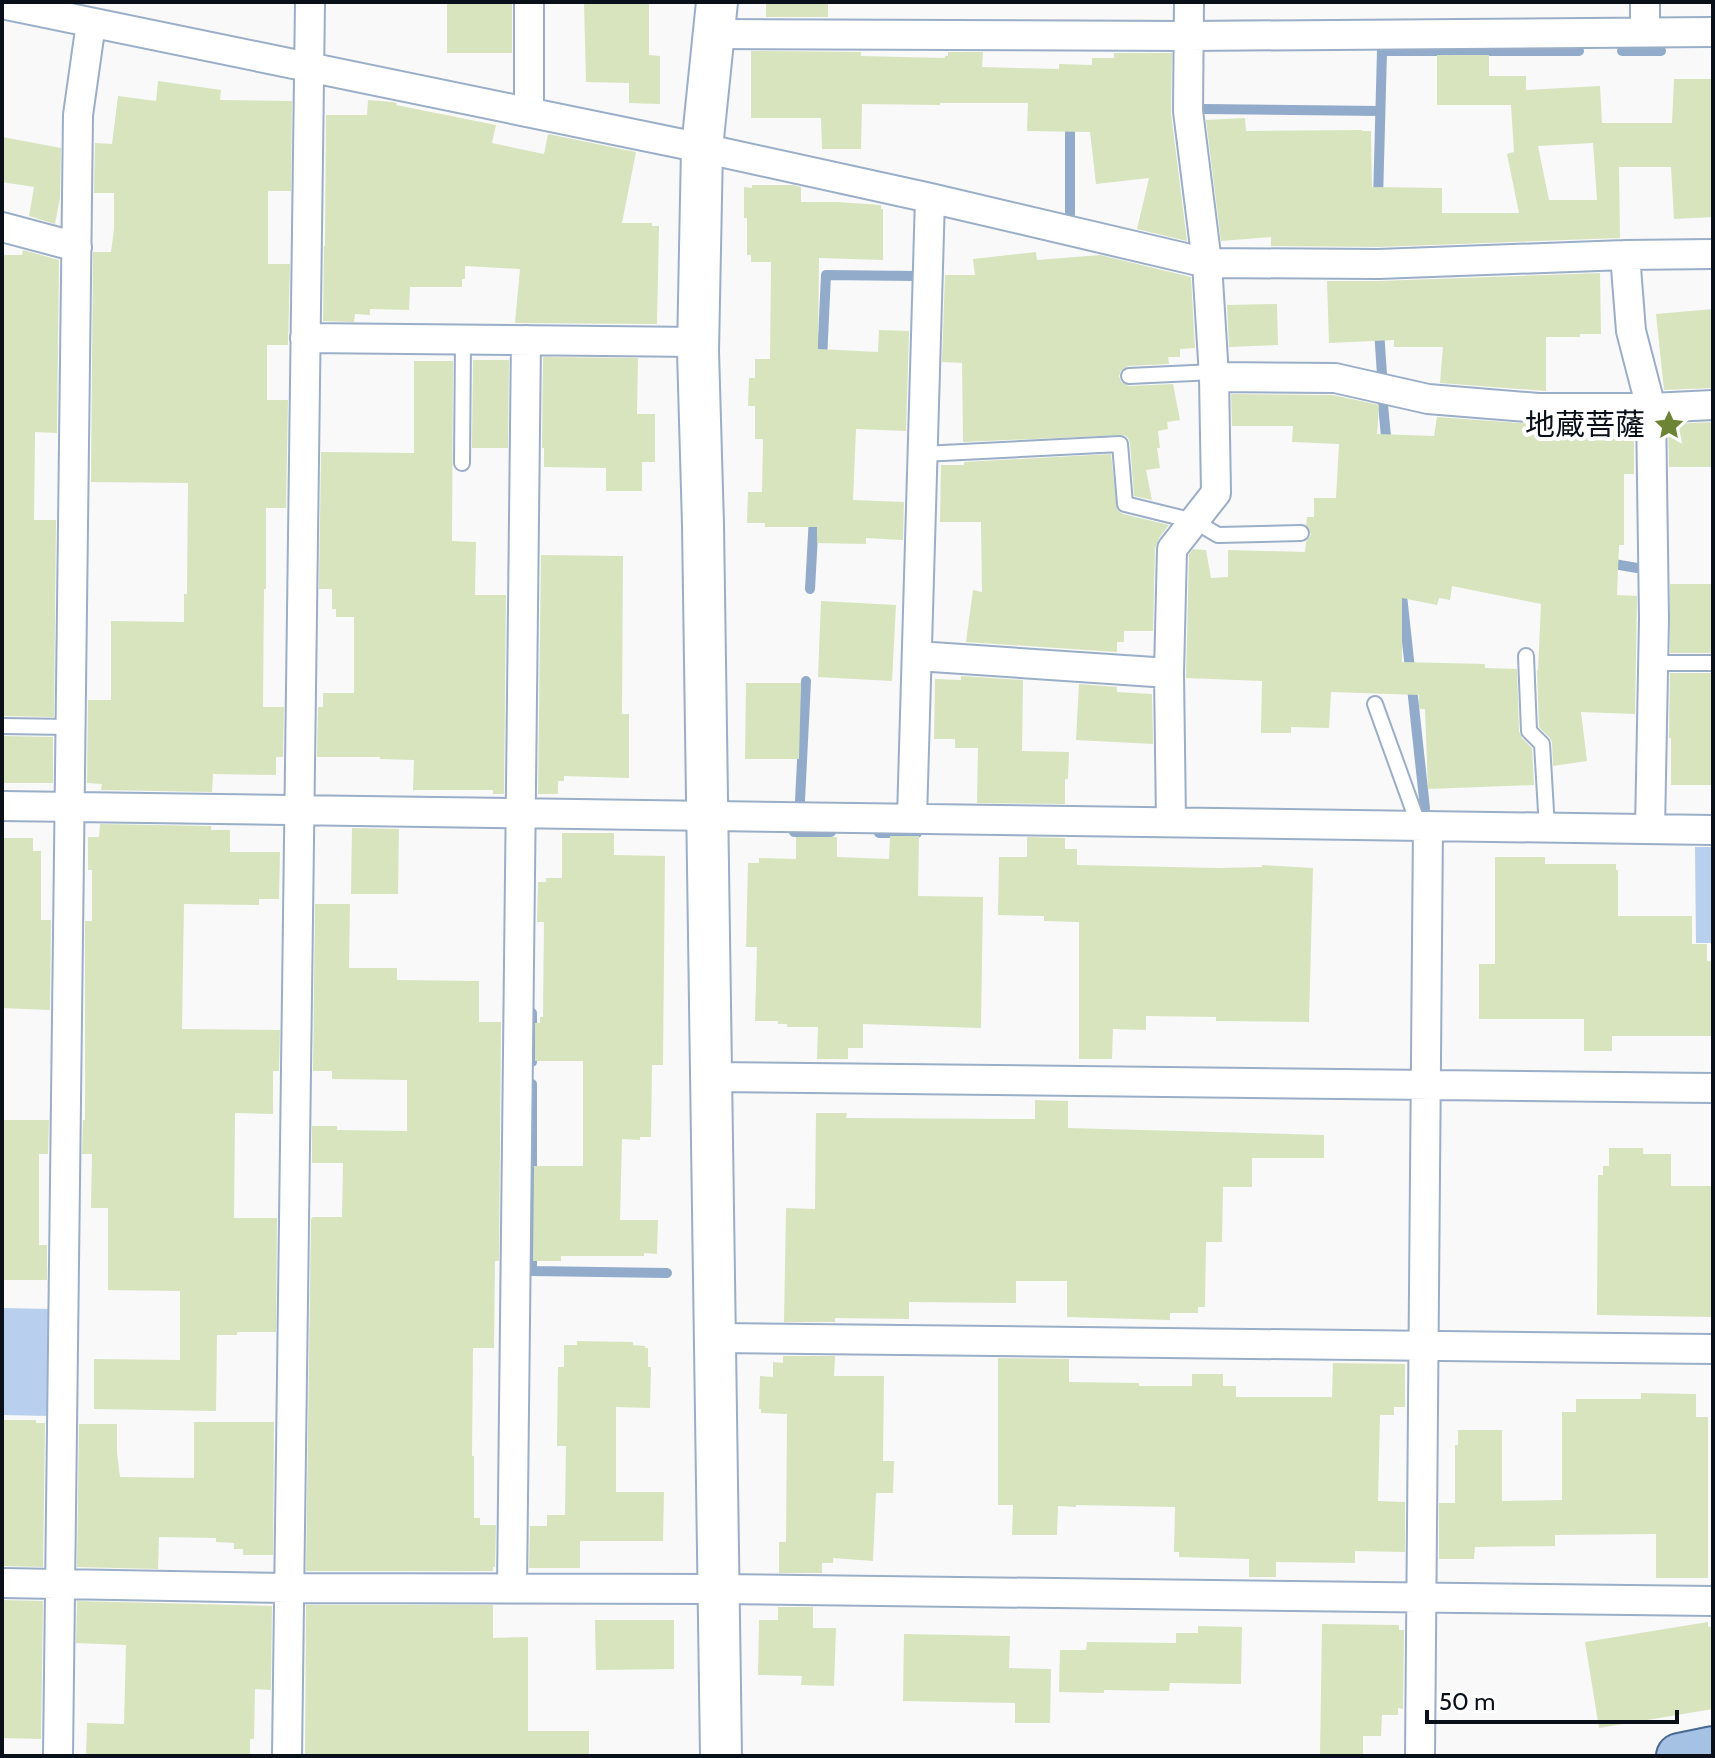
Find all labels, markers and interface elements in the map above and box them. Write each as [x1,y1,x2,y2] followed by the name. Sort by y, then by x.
[1525,406,1645,443] place label: 地蔵菩薩
[1652,408,1686,442] place icon: 地蔵菩薩
[1427,1674,1677,1724] scale bar
[1439,1687,1495,1716] text: 50 m

